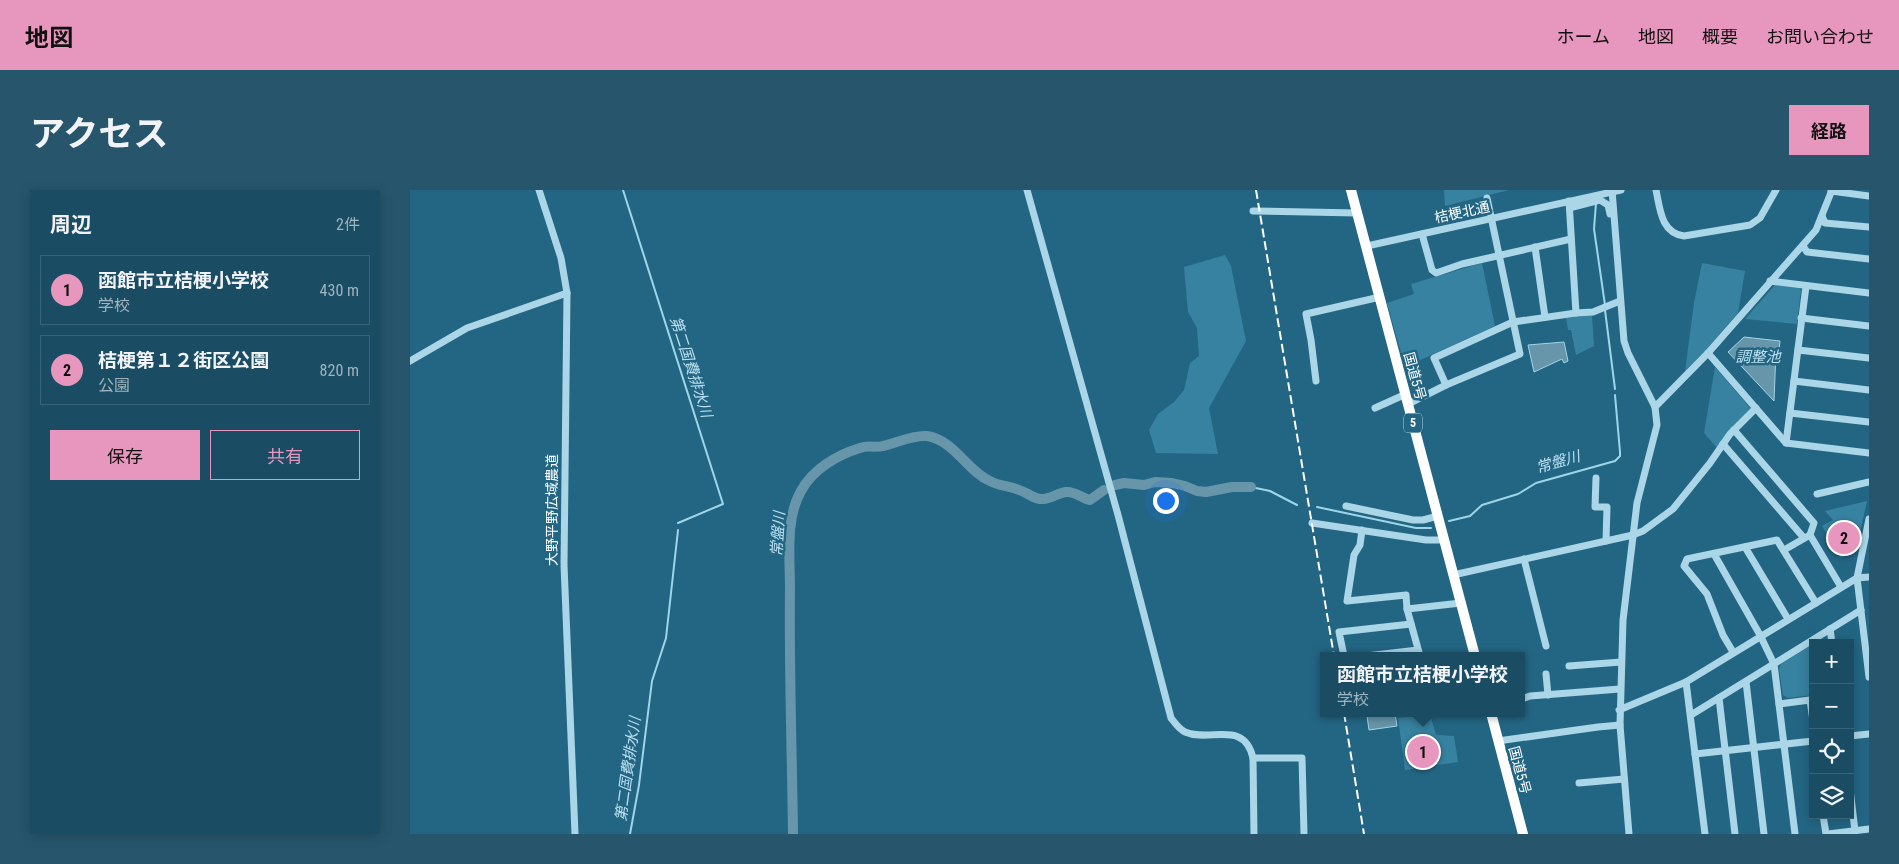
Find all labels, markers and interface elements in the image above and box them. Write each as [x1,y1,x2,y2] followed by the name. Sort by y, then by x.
[25,24,73,52] text: 地図
[1557,26,1610,47] text: ホーム
[1638,26,1674,47] text: 地図
[1702,26,1738,47] text: 概要
[1766,26,1874,47] text: お問い合わせ
[1789,105,1869,155] button: 経路
[30,114,168,155] text: アクセス
[1433,198,1491,226] street label: 桔梗北通
[50,213,92,237] text: 周辺
[336,215,360,234] text: 2件
[98,269,269,292] text: 函館市立桔梗小学校
[63,281,71,300] text: 1
[320,281,359,300] text: 430 m
[98,296,130,315] text: 学校
[666,314,716,422] water label: 第二国費排水川
[1735,348,1782,366] water label: 調整池
[98,349,269,372] text: 桔梗第１２街区公園
[1401,350,1429,402] street label: 国道5号
[63,361,71,380] text: 2
[320,361,359,380] text: 820 m
[98,376,130,395] text: 公園
[1404,414,1422,432] road number: 5
[50,430,200,480] button: 保存
[210,430,360,480] button: 共有
[1534,447,1584,477] water label: 常盤川
[544,454,560,566] street label: 大野平野広域農道
[1153,488,1179,514] your location
[767,509,789,557] water label: 常盤川
[1828,519,1860,557] pin: 2
[1809,639,1854,819] map controls
[1809,639,1854,684] button: +
[1320,652,1525,717] popup
[1337,663,1508,686] text: 函館市立桔梗小学校
[1809,684,1854,729] button: −
[1337,690,1369,709] text: 学校
[612,714,644,822] water label: 第二国費排水川
[1809,729,1854,774] button: locate
[1407,733,1439,771] pin: 1
[1506,744,1534,796] street label: 国道5号
[1809,774,1854,819] button: layers

